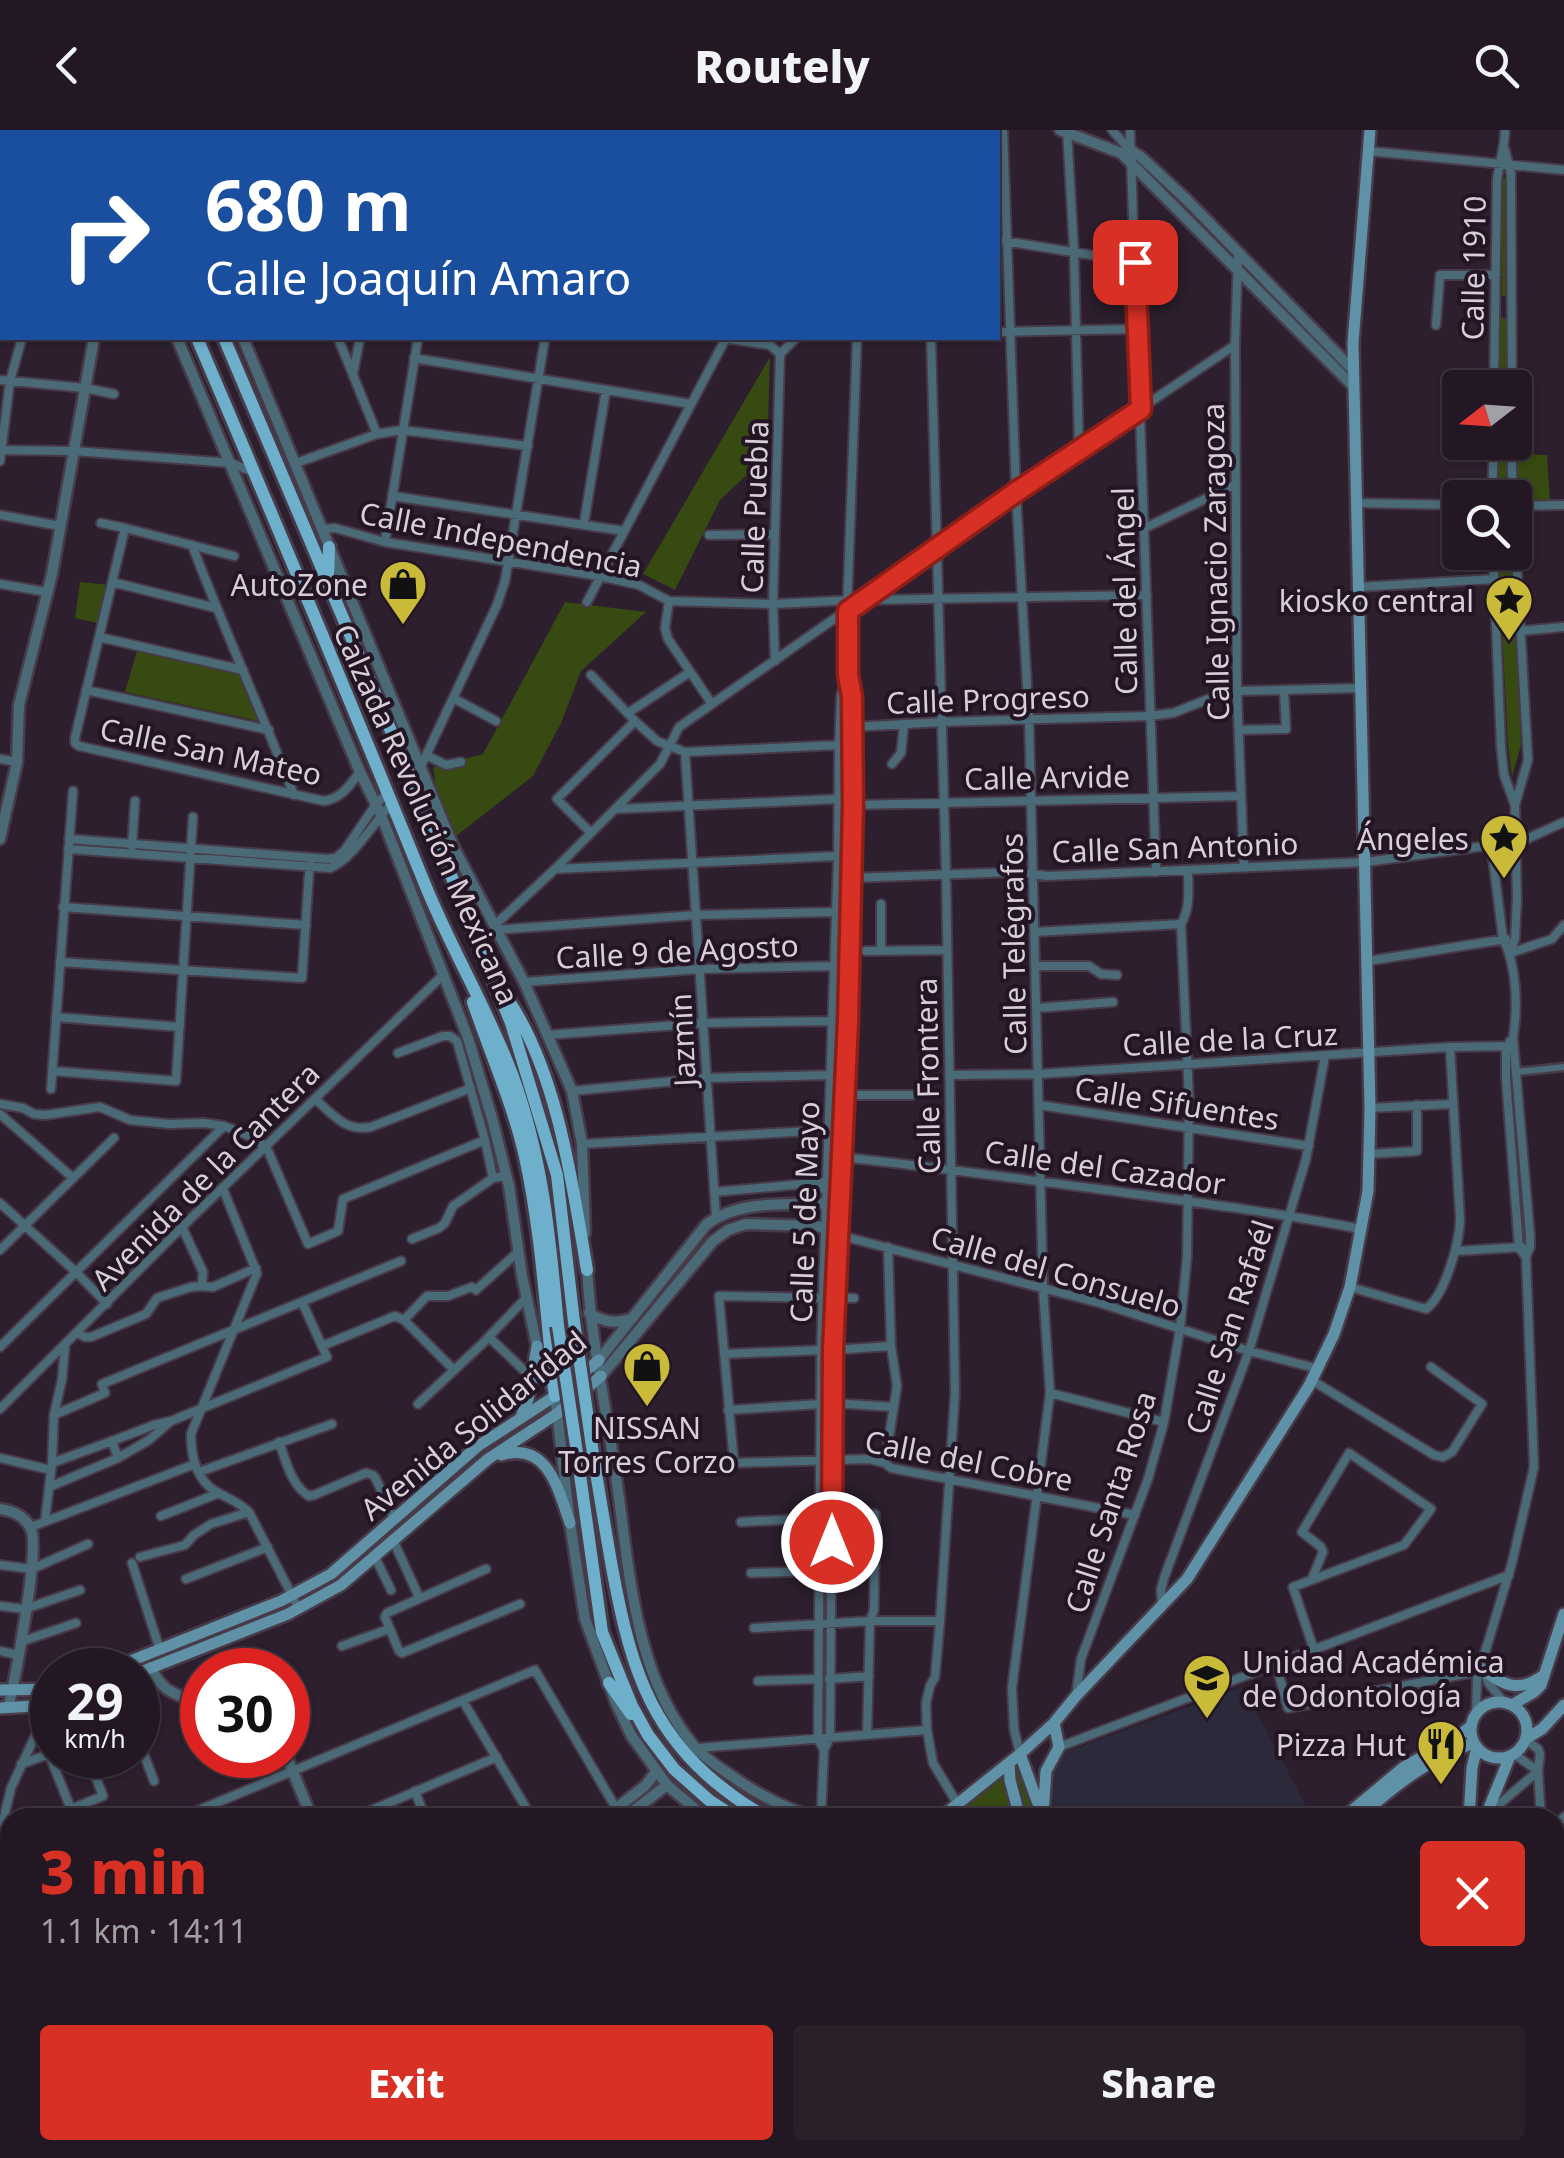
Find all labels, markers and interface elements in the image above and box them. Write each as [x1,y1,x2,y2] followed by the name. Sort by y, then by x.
[694,35,870,96] text: Routely
[40,38,95,93] icon: back
[1469,38,1524,93] icon: search
[205,156,412,252] text: 680 m
[40,170,170,300] icon: right
[1451,195,1495,341] street label: Calle 1910
[1093,220,1178,305] pin
[1108,235,1163,290] icon: arrive
[205,247,631,308] text: Calle Joaquín Amaro
[1442,370,1532,460] north arrow
[1442,370,1532,570] map controls
[1192,403,1238,721] street label: Calle Ignacio Zaragoza
[731,420,777,594] street label: Calle Puebla
[1442,480,1532,570] button: search
[1102,487,1146,695] street label: Calle del Ángel
[356,492,646,586] street label: Calle Independencia
[377,558,429,626] shop icon: AutoZone
[231,564,368,605] place label: AutoZone
[1483,574,1535,642] place icon: kiosko central
[1279,580,1474,621] place label: kiosko central
[324,617,530,1011] street label: Calzada Revolución Mexicana
[885,675,1091,723] street label: Calle Progreso
[96,707,326,795] street label: Calle San Mateo
[964,755,1130,799] street label: Calle Arvide
[1478,812,1530,880] place icon: Ángeles
[1357,818,1469,859] place label: Ángeles
[1051,822,1299,872] street label: Calle San Antonio
[991,833,1035,1055] street label: Calle Telégrafos
[554,924,800,978] street label: Calle 9 de Agosto
[905,977,949,1175] street label: Calle Frontera
[659,992,705,1091] street label: Jazmín
[1121,1013,1339,1065] street label: Calle de la Cruz
[82,1053,328,1299] street label: Avenida de la Cantera
[1072,1067,1282,1139] street label: Calle Sifuentes
[780,1101,828,1323] street label: Calle 5 de Mayo
[982,1130,1228,1204] street label: Calle del Cazador
[1175,1215,1283,1439] street label: Calle San Rafaél
[926,1216,1186,1326] street label: Calle del Consuelo
[351,1321,595,1529] street label: Avenida Solidaridad
[621,1340,673,1408] shop icon: NISSAN Torres Corzo
[1055,1386,1165,1618] street label: Calle Santa Rosa
[558,1407,736,1482] place label: NISSAN Torres Corzo
[861,1420,1077,1500] street label: Calle del Cobre
[780,1490,884,1594] position arrow
[1242,1641,1505,1716] place label: Unidad Académica de Odontología
[180,1648,310,1778] speed limit sign: 30
[1181,1652,1233,1720] school or university icon: Unidad Académica de Odontología
[66,1667,124,1735] text: 29
[1415,1718,1467,1786] restaurant icon: Pizza Hut
[64,1721,126,1755] text: km/h
[1276,1724,1406,1765] place label: Pizza Hut
[40,1830,208,1912] text: 3 min
[1420,1841,1525,1946] button: close
[40,1909,248,1952] text: 1.1 km · 14:11
[40,2025,773,2140] button: Exit
[793,2025,1525,2140] button: Share

